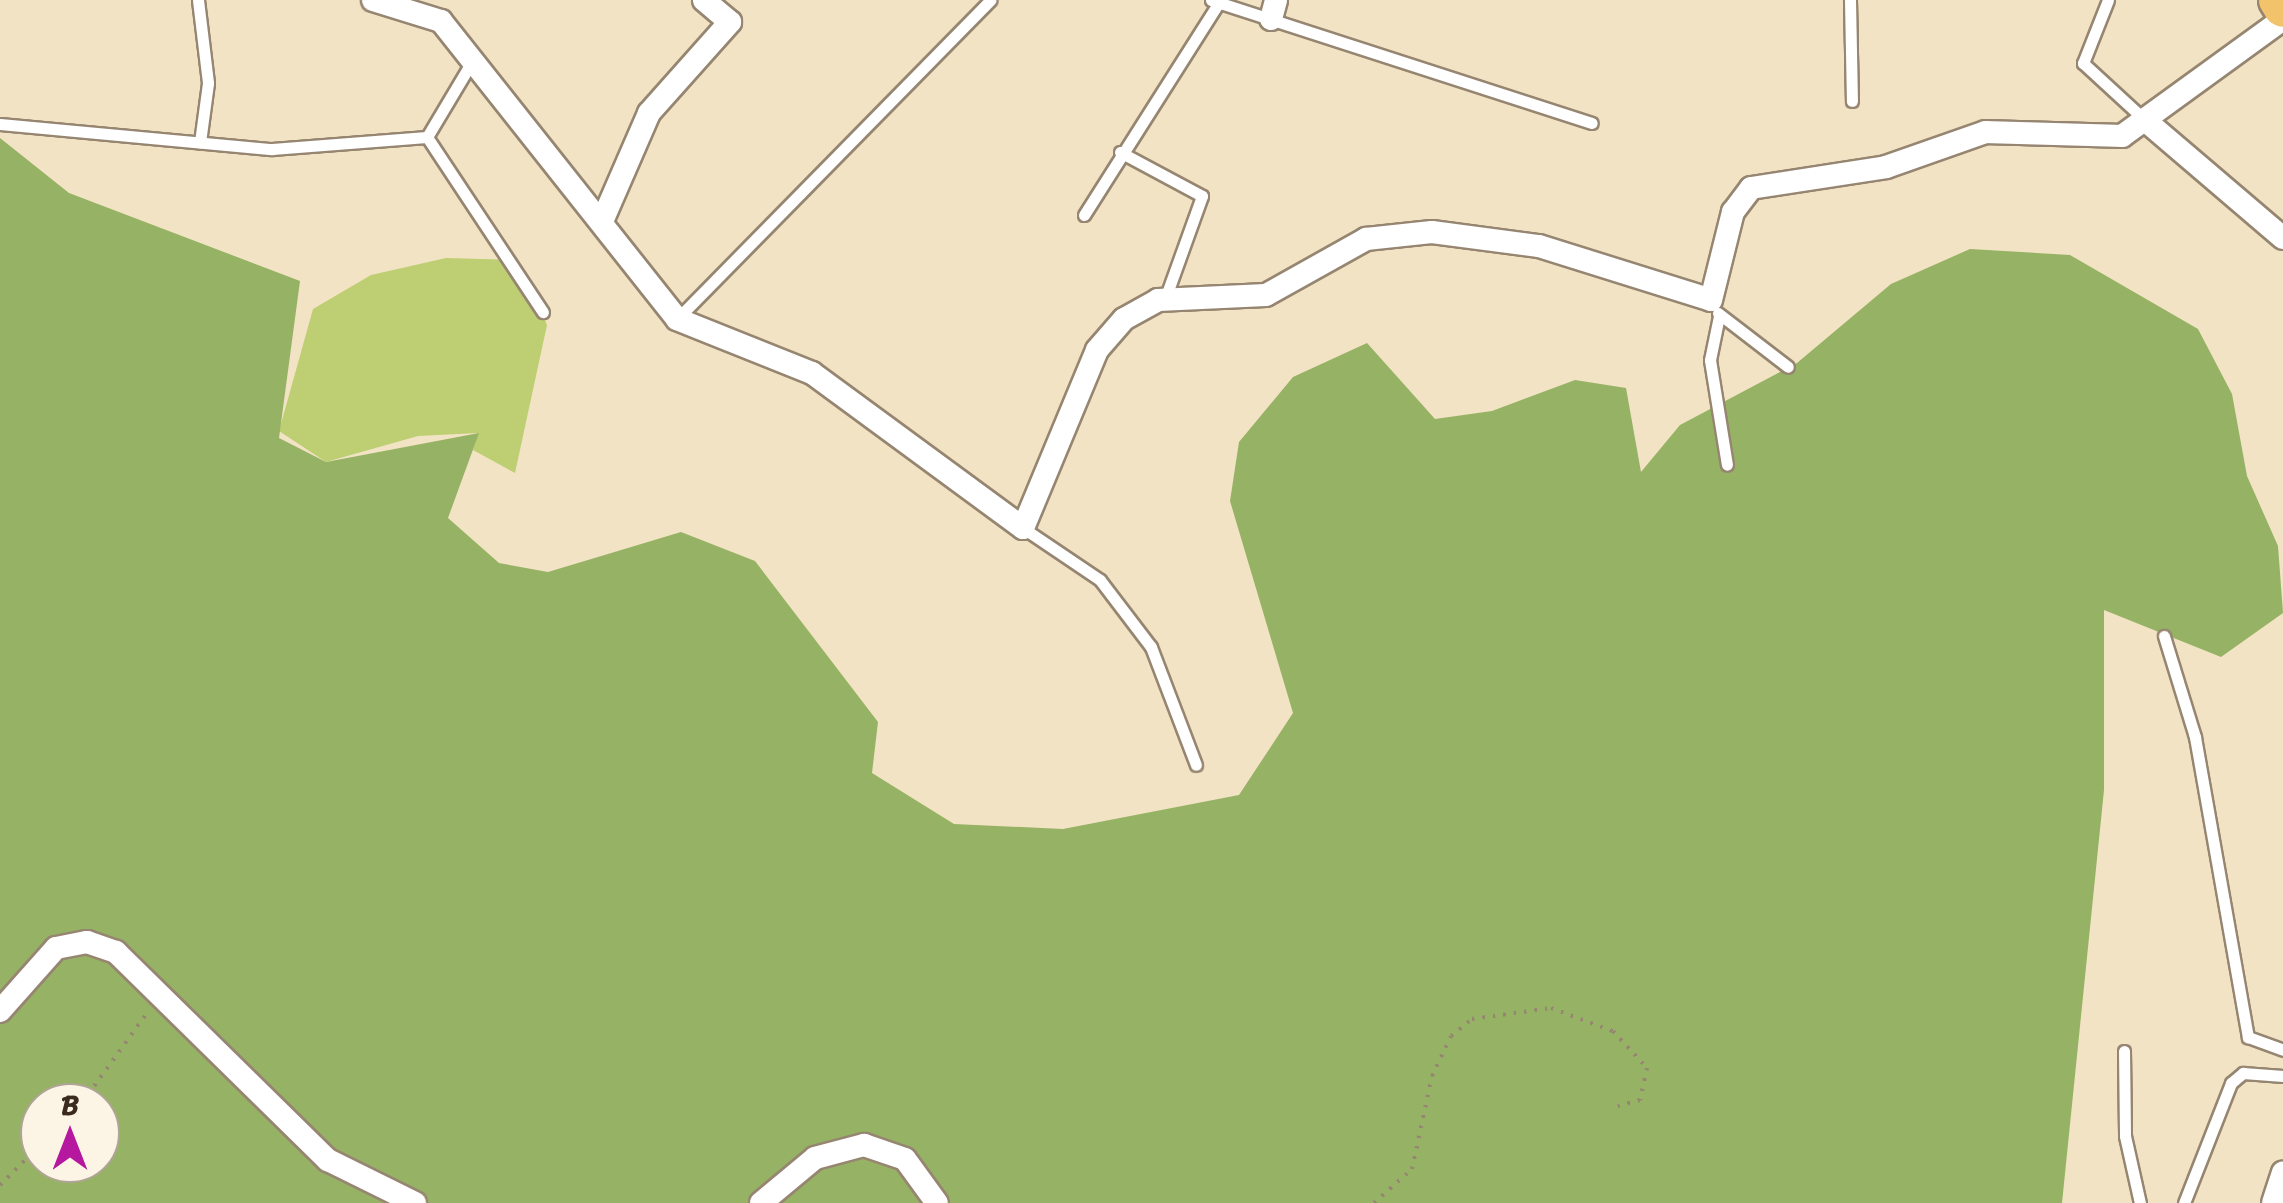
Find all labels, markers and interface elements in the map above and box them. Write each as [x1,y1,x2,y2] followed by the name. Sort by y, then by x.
[61,1080,79,1129] text: B
[20,1083,120,1183] north arrow

